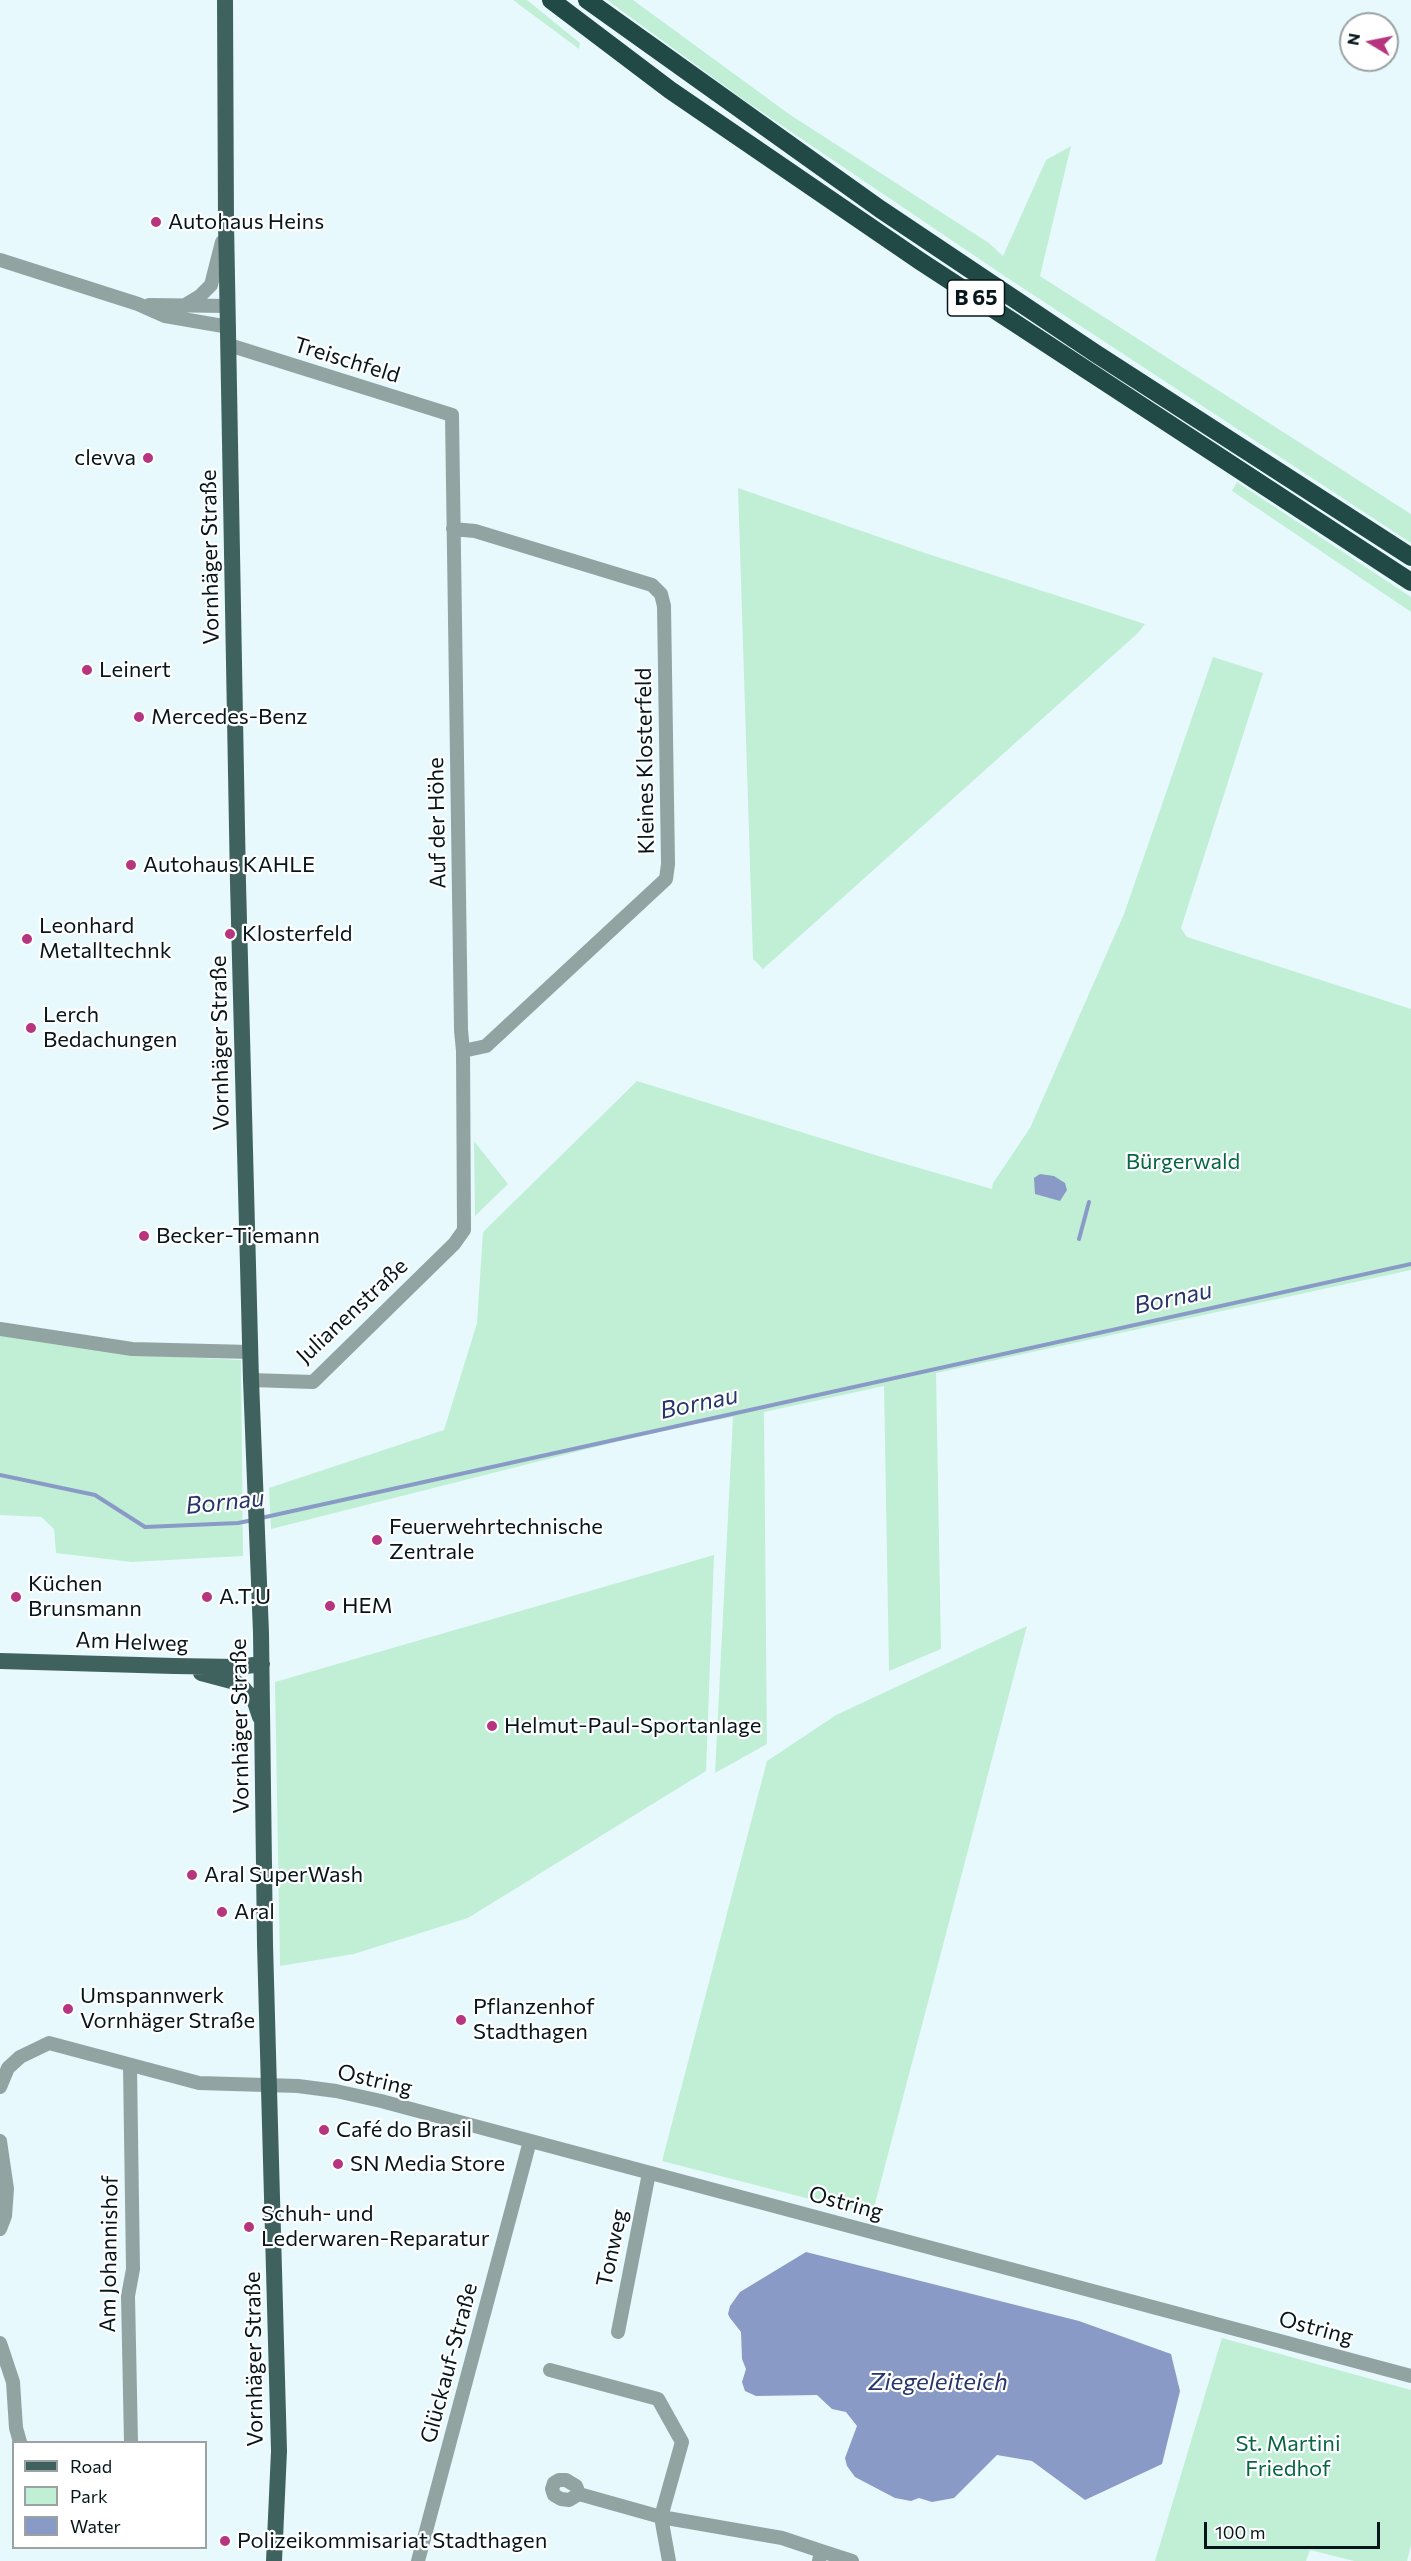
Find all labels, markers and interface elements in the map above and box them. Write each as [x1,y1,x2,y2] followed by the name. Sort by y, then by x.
[1339,12,1399,72] north arrow
[1342,32,1363,47] text: N
[168,209,324,235] place label: Autohaus Heins
[149,215,163,229] marker: Autohaus Heins
[948,280,1004,316] road number: B 65
[291,331,403,389] street label: Treischfeld
[74,445,136,471] place label: clevva
[141,451,155,465] marker: clevva
[195,469,225,645] street label: Vornhäger Straße
[99,657,171,683] place label: Leinert
[80,663,94,677] marker: Leinert
[630,667,660,855] street label: Kleines Klosterfeld
[151,704,307,730] place label: Mercedes-Benz
[132,710,146,724] marker: Mercedes-Benz
[423,757,451,889] street label: Auf der Höhe
[143,852,315,878] place label: Autohaus KAHLE
[124,858,138,872] marker: Autohaus KAHLE
[39,913,172,964] place label: Leonhard Metalltechnk
[242,921,353,947] place label: Klosterfeld
[223,927,237,941] marker: Klosterfeld
[20,932,34,946] marker: Leonhard Metalltechnk
[205,955,235,1131] street label: Vornhäger Straße
[43,1002,177,1054] place label: Lerch Bedachungen
[24,1021,38,1035] marker: Lerch Bedachungen
[1126,1149,1240,1175] park label: Bürgerwald
[156,1223,320,1249] place label: Becker-Tiemann
[137,1229,151,1243] marker: Becker-Tiemann
[291,1253,413,1369] street label: Julianenstraße
[1131,1276,1215,1320] water label: Bornau
[657,1381,741,1425] water label: Bornau
[184,1484,266,1520] water label: Bornau
[389,1514,603,1566] place label: Feuerwehrtechnische Zentrale
[370,1533,384,1547] marker: Feuerwehrtechnische Zentrale
[28,1571,142,1622] place label: Küchen Brunsmann
[219,1584,271,1610] place label: A.T.U
[9,1590,23,1604] marker: Küchen Brunsmann
[200,1590,214,1604] marker: A.T.U
[342,1593,393,1619] place label: HEM
[323,1599,337,1613] marker: HEM
[75,1627,189,1657] street label: Am Helweg
[225,1638,255,1814] street label: Vornhäger Straße
[504,1713,761,1739] place label: Helmut-Paul-Sportanlage
[485,1719,499,1733] marker: Helmut-Paul-Sportanlage
[204,1862,363,1888] place label: Aral SuperWash
[185,1868,199,1882] marker: Aral SuperWash
[234,1899,275,1925] place label: Aral
[215,1905,229,1919] marker: Aral
[80,1983,255,2035] place label: Umspannwerk Vornhäger Straße
[473,1994,595,2046] place label: Pflanzenhof Stadthagen
[61,2002,75,2016] marker: Umspannwerk Vornhäger Straße
[454,2013,468,2027] marker: Pflanzenhof Stadthagen
[335,2059,415,2101] street label: Ostring
[336,2117,472,2143] place label: Café do Brasil
[317,2123,331,2137] marker: Café do Brasil
[350,2151,505,2177] place label: SN Media Store
[331,2157,345,2171] marker: SN Media Store
[94,2175,124,2333] street label: Am Johannishof
[806,2180,886,2226] street label: Ostring
[261,2201,489,2252] place label: Schuh- und Lederwaren-Reparatur
[591,2207,633,2289] street label: Tonweg
[242,2220,256,2234] marker: Schuh- und Lederwaren-Reparatur
[239,2271,269,2447] street label: Vornhäger Straße
[415,2280,483,2446] street label: Glückauf-Straße
[1276,2305,1356,2351] street label: Ostring
[868,2368,1008,2396] water label: Ziegeleiteich
[1235,2431,1341,2482] park label: St. Martini Friedhof
[12,2441,207,2549] legend
[70,2455,112,2477] text: Road
[70,2485,108,2507] text: Park
[1207,2510,1382,2548] scale bar
[70,2515,121,2537] text: Water
[1215,2521,1265,2543] text: 100 m
[237,2528,547,2554] place label: Polizeikommisariat Stadthagen
[218,2534,232,2548] marker: Polizeikommisariat Stadthagen

